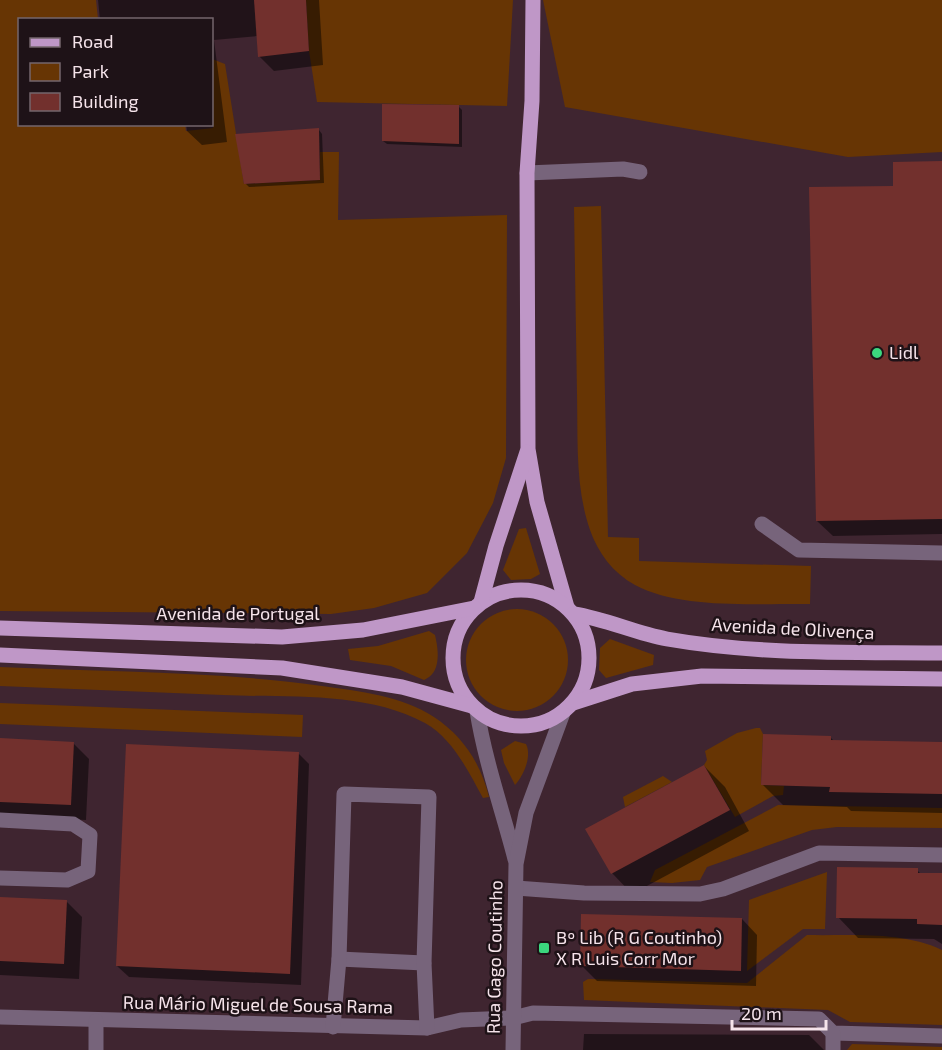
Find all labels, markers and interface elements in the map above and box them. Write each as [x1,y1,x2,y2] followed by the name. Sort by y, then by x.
[18,18,213,126] legend
[72,30,113,52] text: Road
[72,60,109,82] text: Park
[72,90,139,112] text: Building
[889,341,919,363] place label: Lidl
[870,346,884,360] marker: Lidl
[156,602,320,624] street label: Avenida de Portugal
[711,613,875,644] street label: Avenida de Olivença
[482,880,506,1034] street label: Rua Gago Coutinho
[556,926,722,969] place label: Bº Lib (R G Coutinho) X R Luis Corr Mor
[537,941,551,955] marker: Bº Lib (R G Coutinho) X R Luis Corr Mor
[123,991,393,1017] street label: Rua Mário Miguel de Sousa Rama
[732,993,826,1031] scale bar
[741,1002,782,1024] text: 20 m

